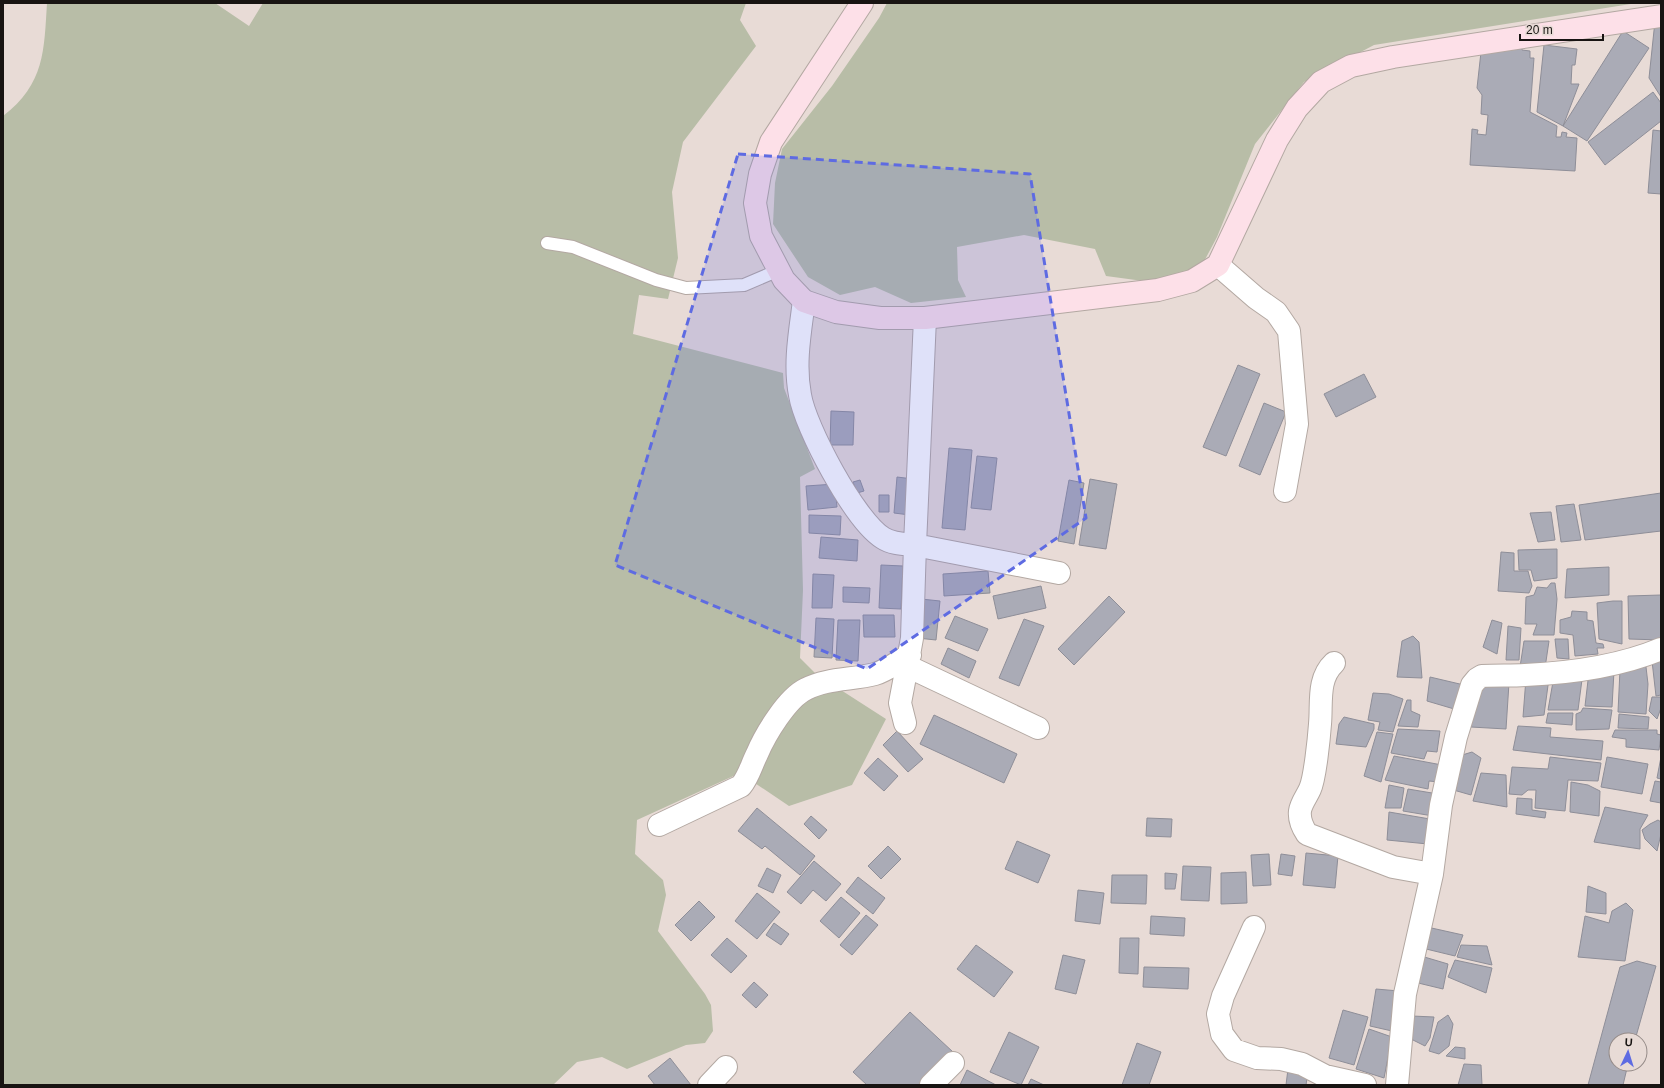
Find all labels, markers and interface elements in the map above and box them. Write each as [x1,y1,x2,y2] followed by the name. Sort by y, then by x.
[1520,16,1603,42] scale bar
[1526,23,1553,37] text: 20 m
[1608,1032,1648,1072] north arrow
[1624,1036,1633,1048] text: U

